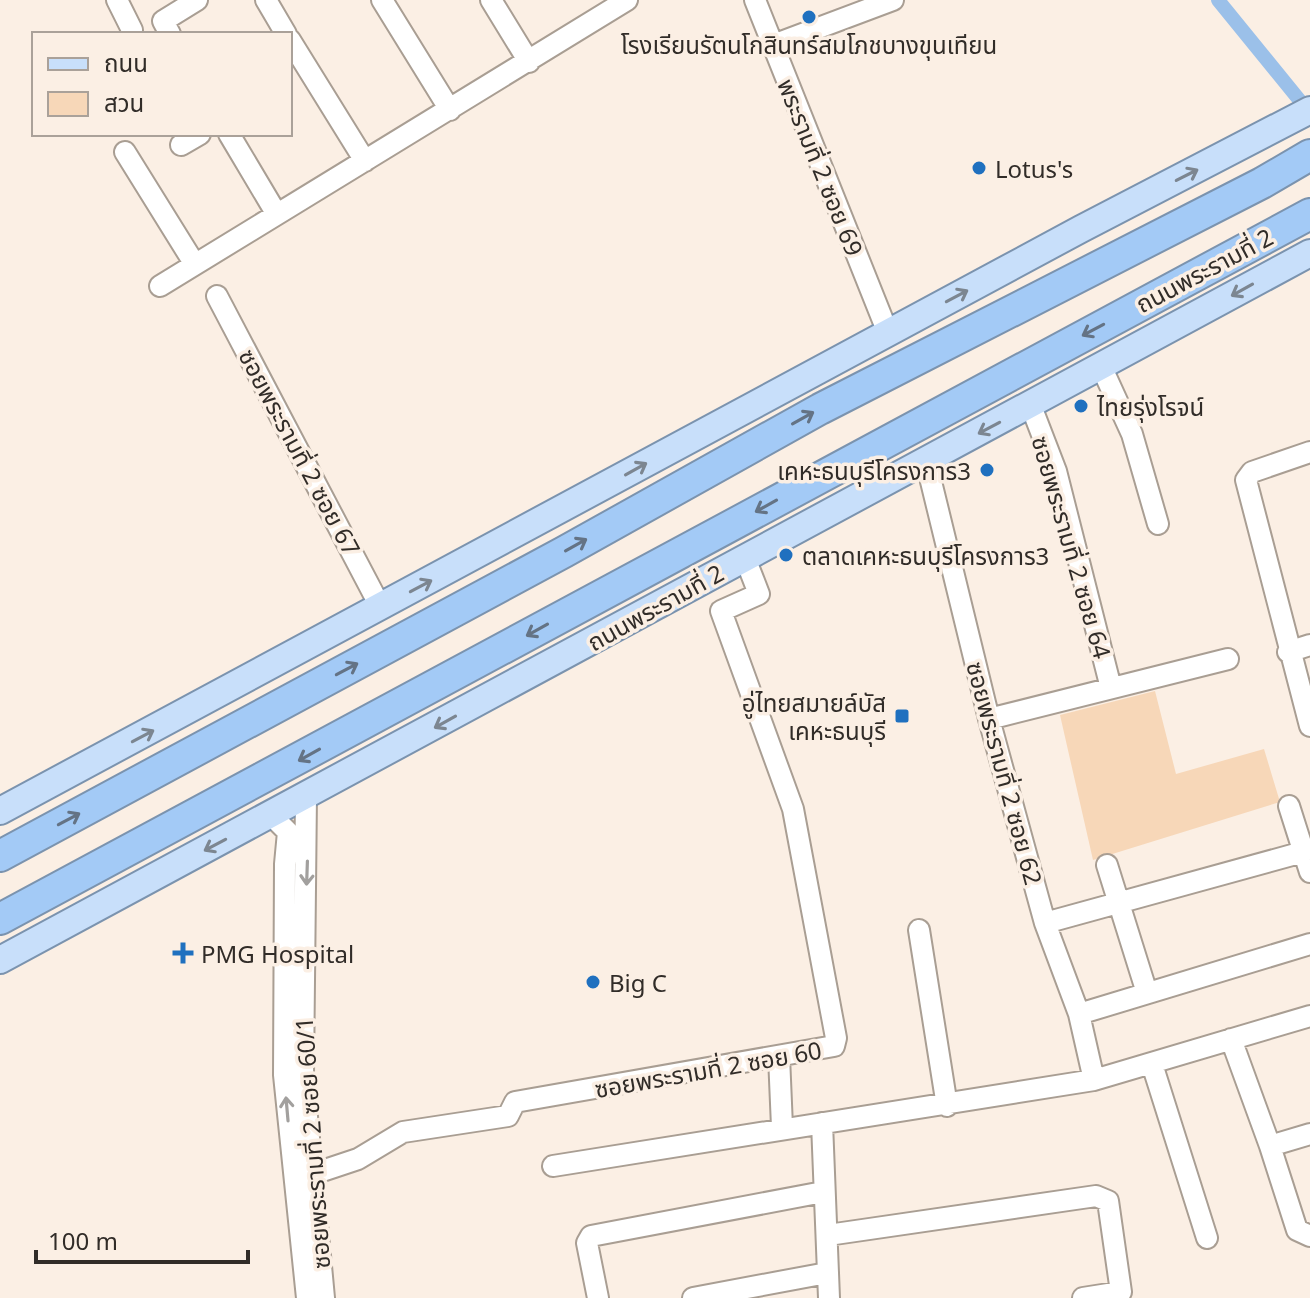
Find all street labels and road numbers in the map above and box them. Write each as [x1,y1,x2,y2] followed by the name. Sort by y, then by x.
[770,73,872,261] street label: พระรามที่ 2 ซอย 69
[1130,220,1278,320] street label: ถนนพระรามที่ 2
[231,343,369,561] street label: ซอยพระรามที่ 2 ซอย 67
[1024,432,1120,662] street label: ซอยพระรามที่ 2 ซอย 64
[581,556,729,658] street label: ถนนพระรามที่ 2
[959,658,1051,888] street label: ซอยพระรามที่ 2 ซอย 62
[287,1016,337,1270] street label: ซอยพระรามที่ 2 ซอย 60/1
[592,1033,824,1105] street label: ซอยพระรามที่ 2 ซอย 60

